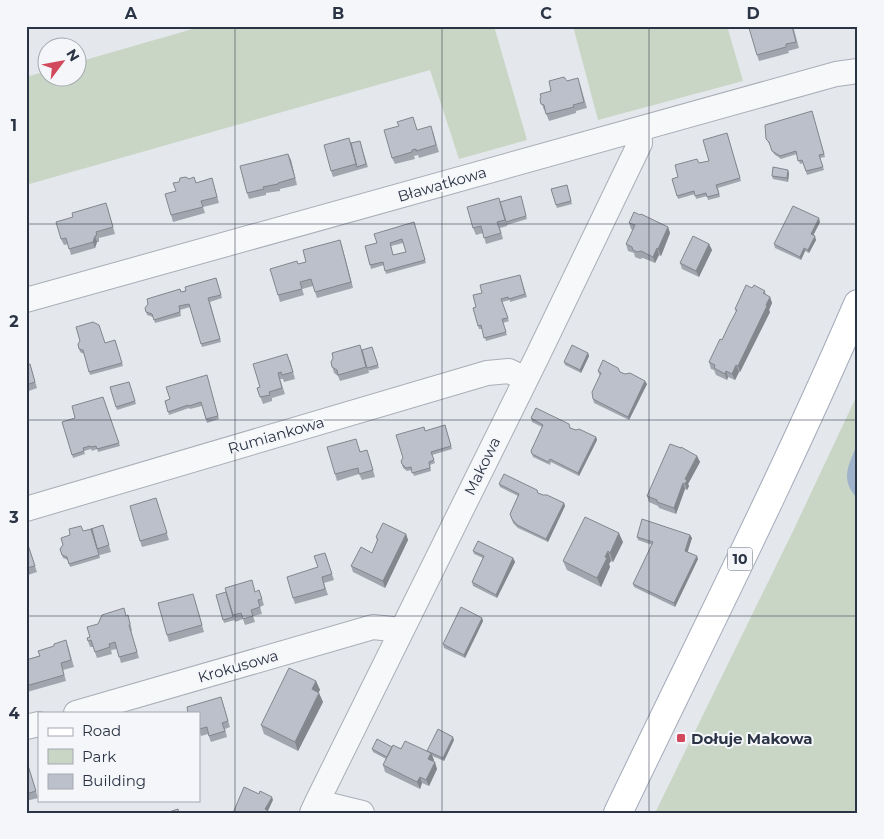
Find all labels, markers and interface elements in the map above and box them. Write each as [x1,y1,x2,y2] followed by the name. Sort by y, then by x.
[124,4,138,23] text: A
[332,4,344,23] text: B
[540,4,552,23] text: C
[746,4,760,23] text: D
[38,38,88,88] north arrow
[62,46,84,65] text: N
[11,116,17,135] text: 1
[395,162,489,206] street label: Bławatkowa
[9,312,19,331] text: 2
[226,412,326,458] street label: Rumiankowa
[460,434,504,498] street label: Makowa
[8,508,19,527] text: 3
[728,548,752,570] road number: 10
[196,645,280,687] street label: Krokusowa
[8,704,20,723] text: 4
[38,712,200,802] legend
[82,721,121,740] text: Road
[691,729,812,748] place label: Dołuje Makowa
[675,732,687,744] marker: Dołuje Makowa
[82,747,116,766] text: Park
[82,771,146,790] text: Building

